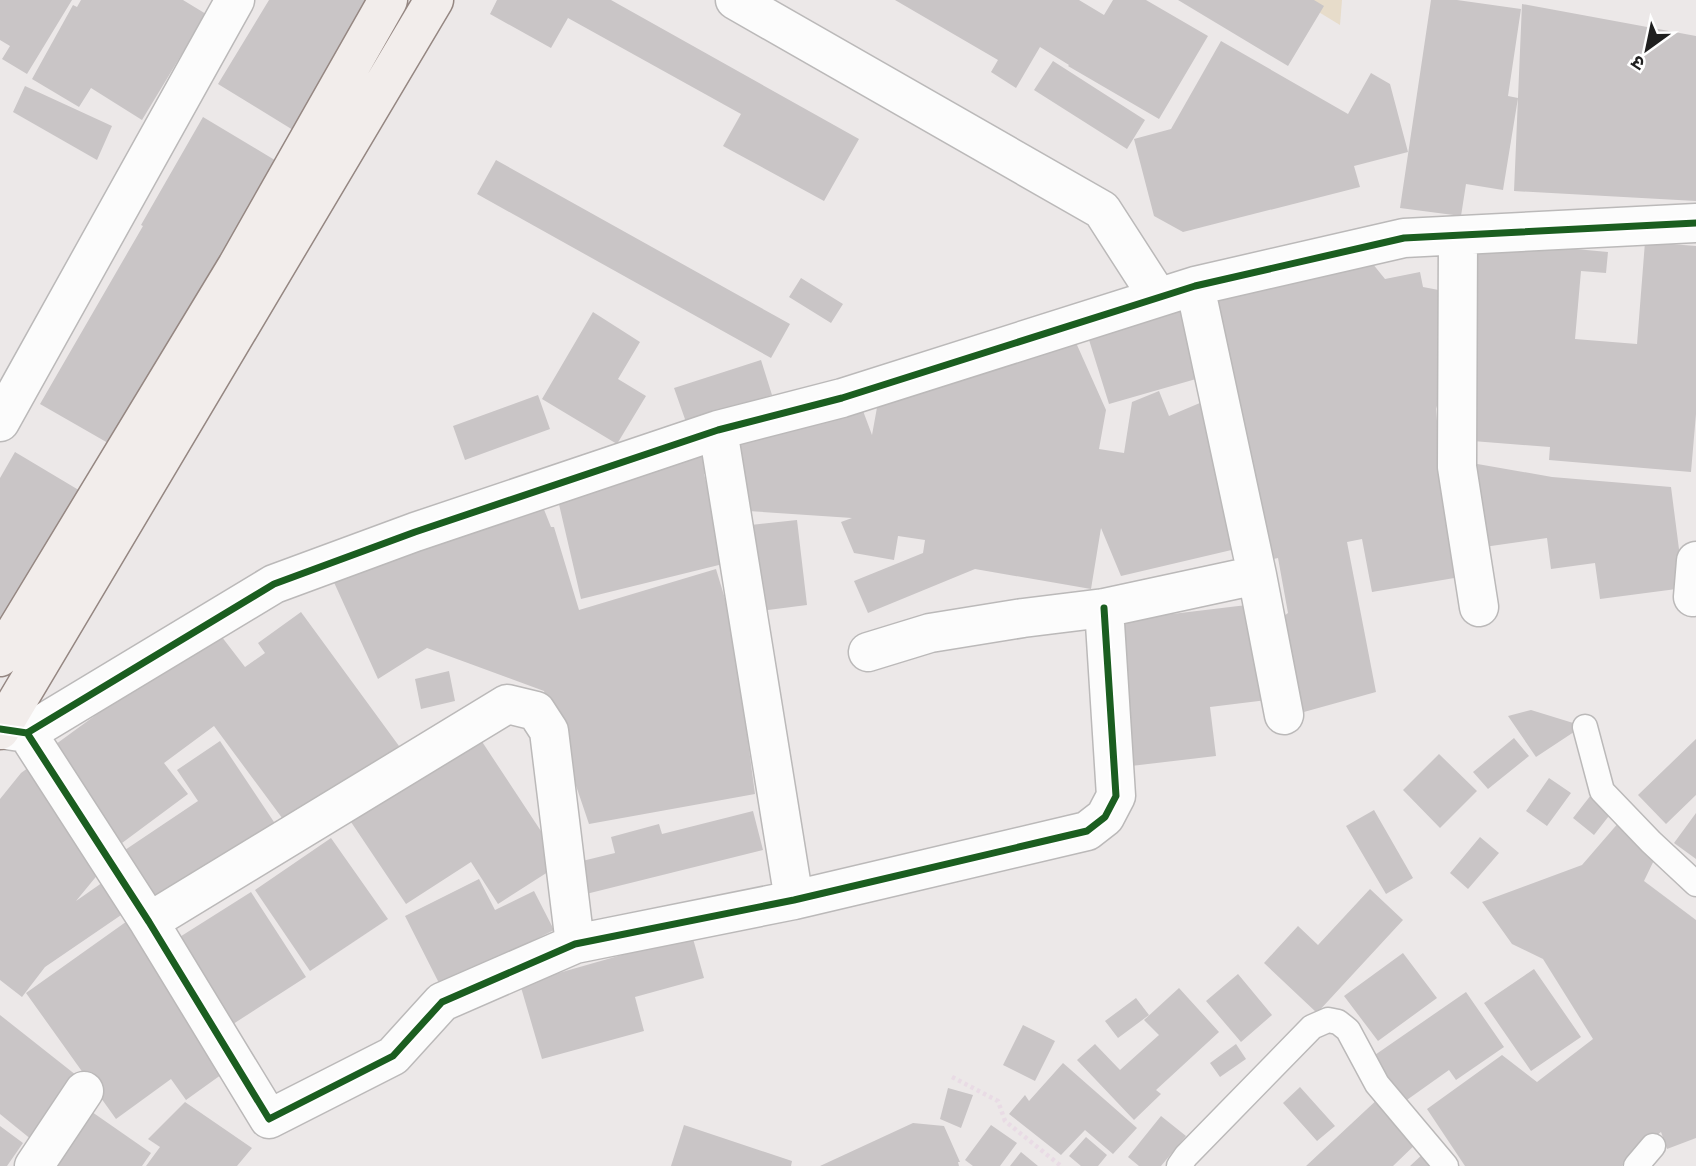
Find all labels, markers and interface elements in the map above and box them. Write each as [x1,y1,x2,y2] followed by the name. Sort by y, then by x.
[1612,14,1682,84] north arrow
[1625,49,1649,77] text: उ

